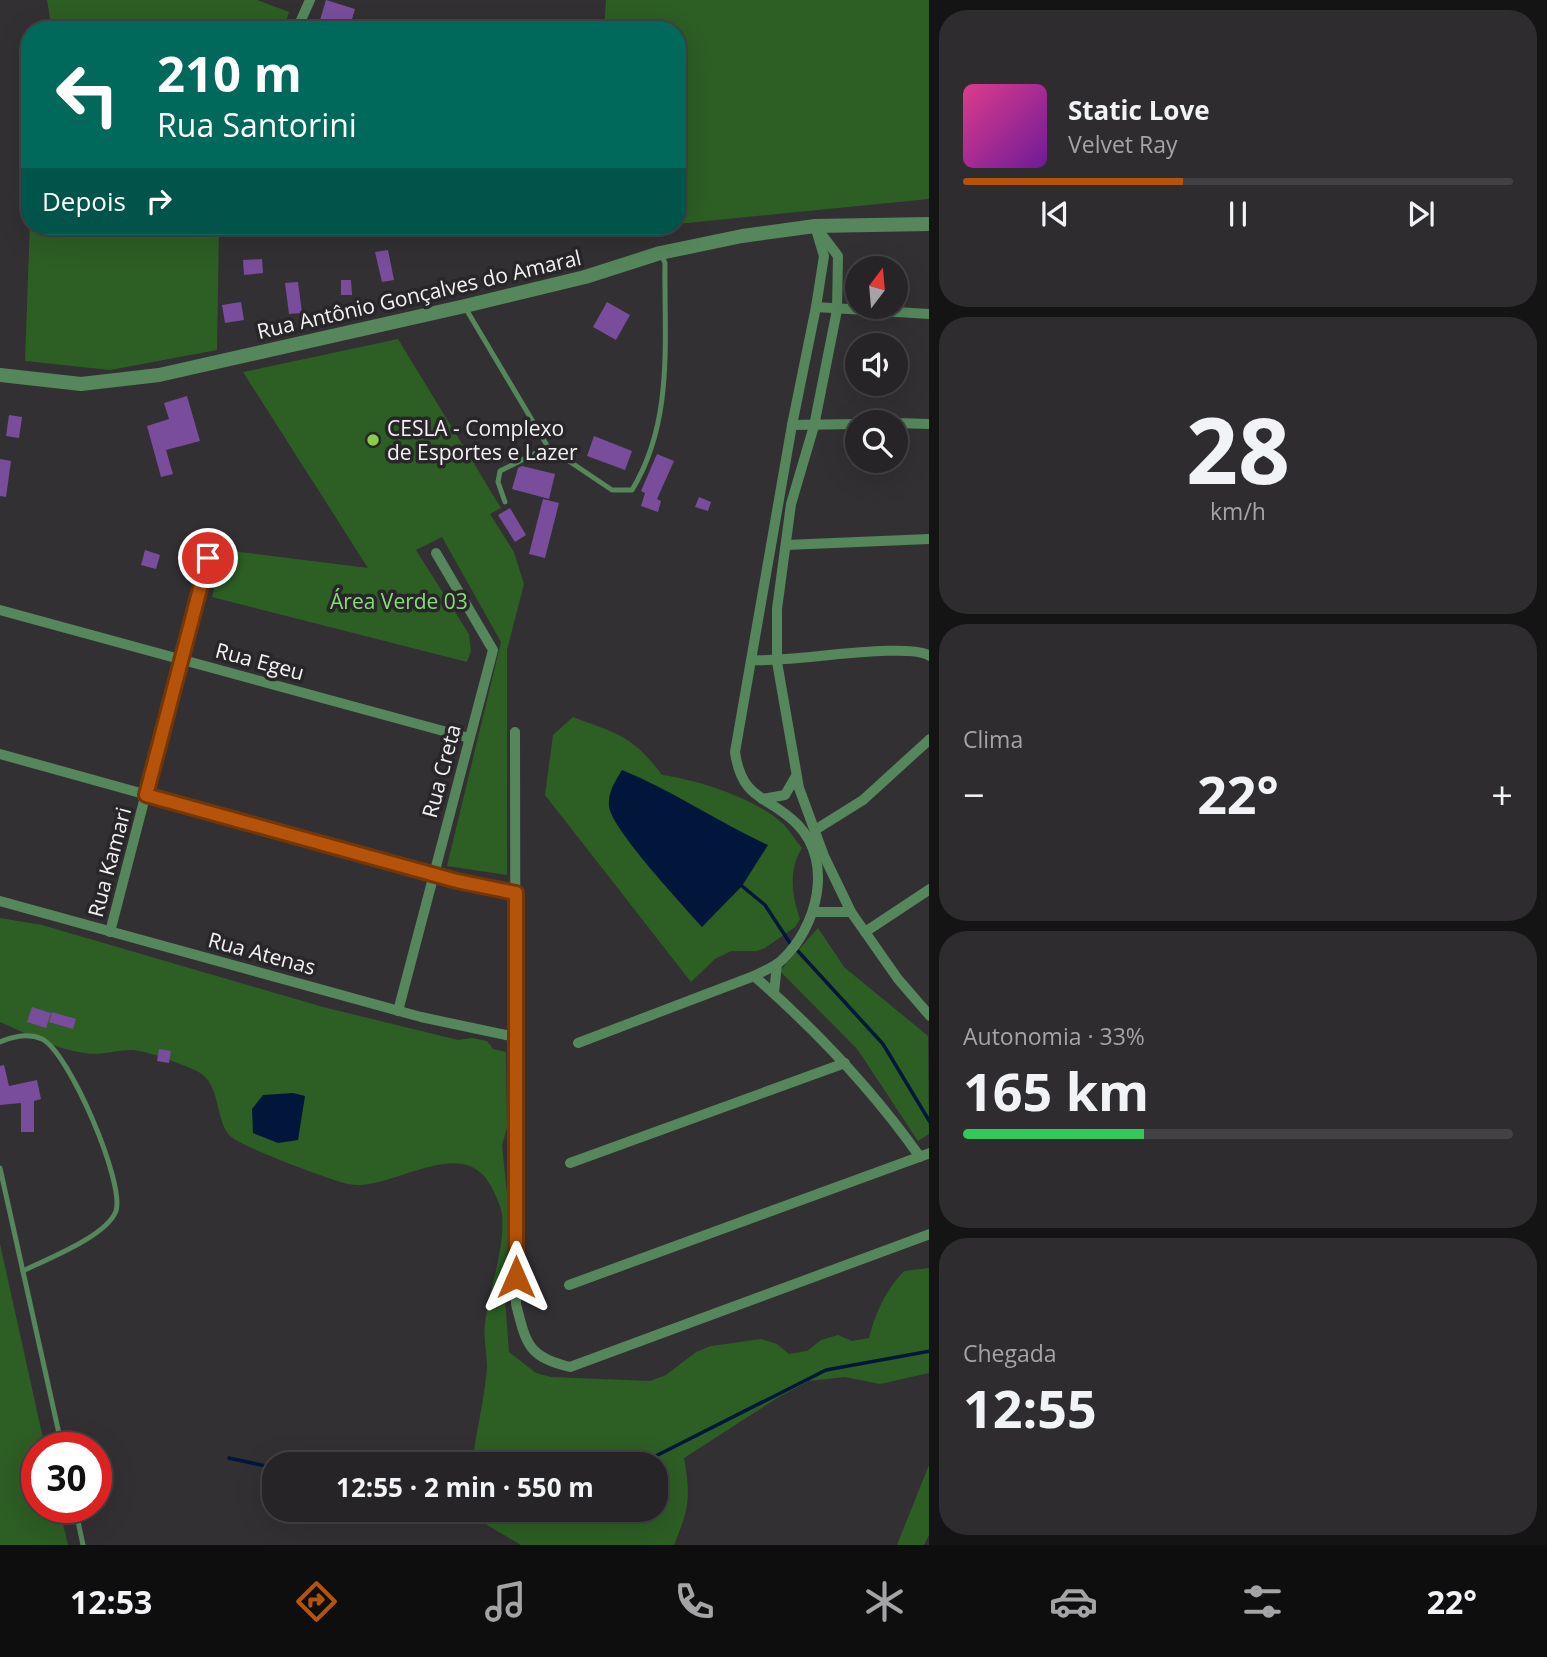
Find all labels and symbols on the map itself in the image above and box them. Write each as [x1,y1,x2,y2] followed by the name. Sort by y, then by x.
[254,243,584,345] street label: Rua Antônio Gonçalves do Amaral
[845,256,908,318] north arrow
[387,414,578,466] place label: CESLA - Complexo de Esportes e Lazer
[365,432,381,448] marker: CESLA - Complexo de Esportes e Lazer
[178,528,238,588] pin
[330,587,468,615] park label: Área Verde 03
[213,636,307,686] street label: Rua Egeu
[415,721,467,821] street label: Rua Creta
[81,804,137,920] street label: Rua Kamari
[205,925,319,981] street label: Rua Atenas
[479,1240,553,1314] position arrow
[21,1432,112,1523] speed limit sign: 30

